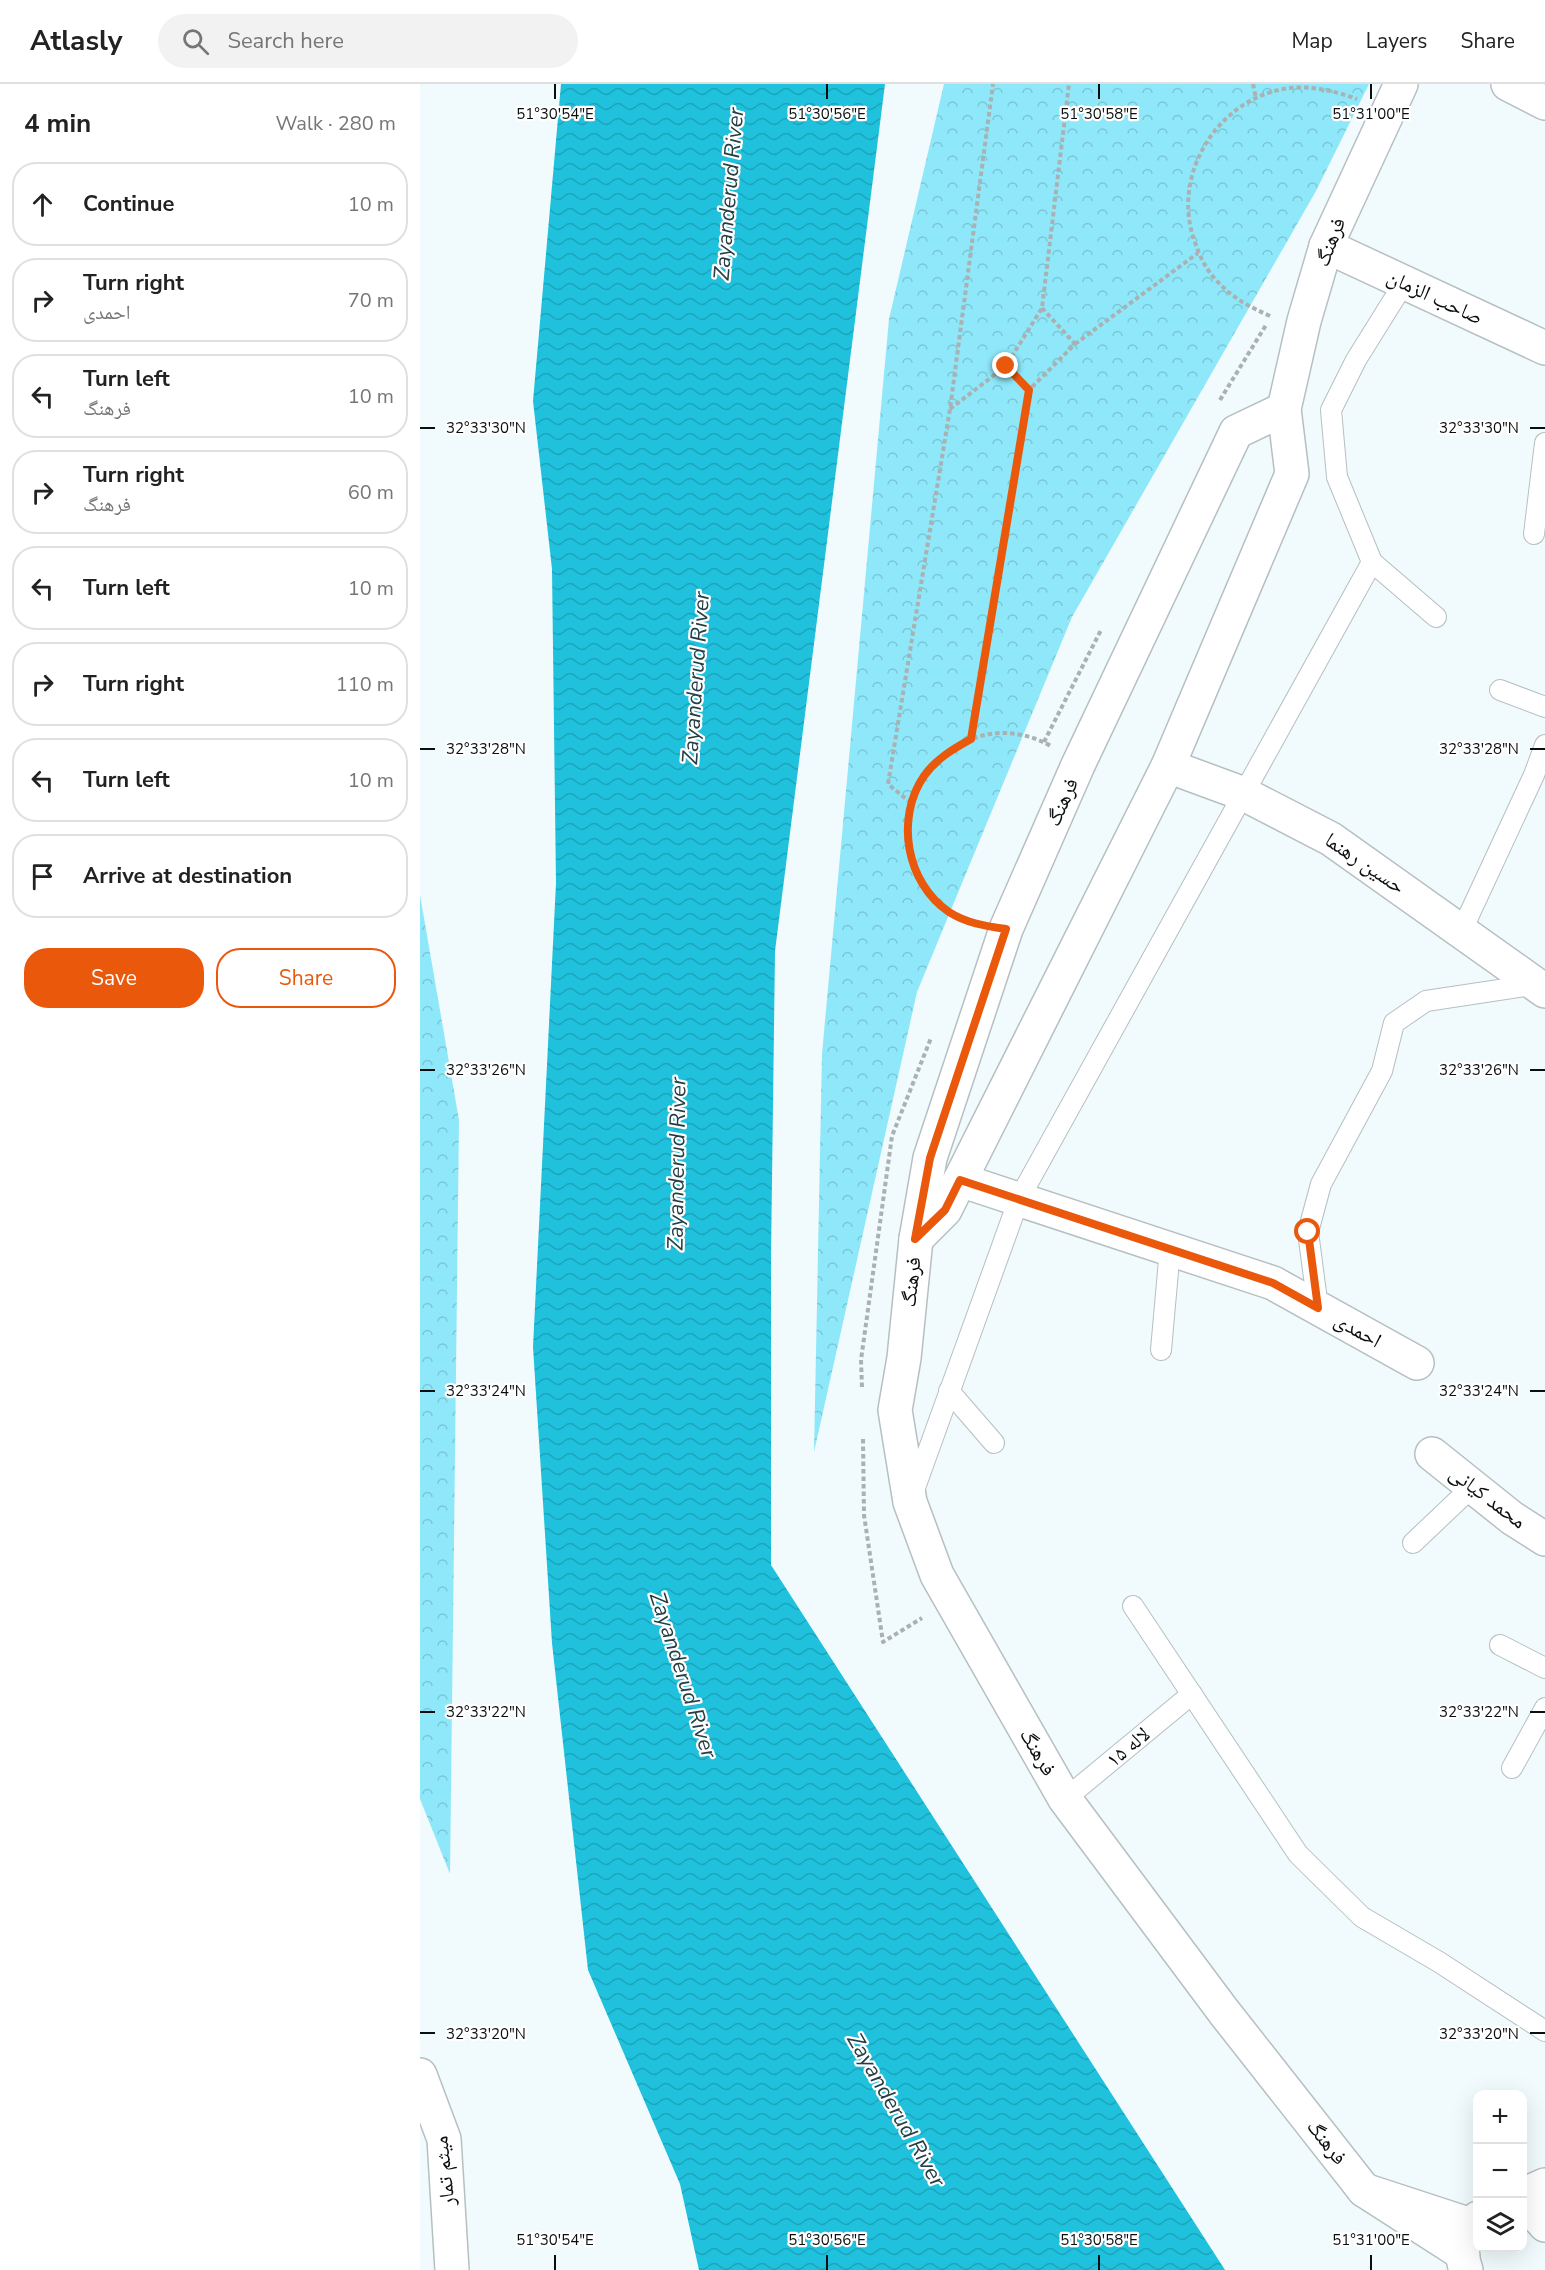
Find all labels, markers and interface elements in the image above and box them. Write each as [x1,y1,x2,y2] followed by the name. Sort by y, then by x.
[158,14,578,68] search box
[30,22,122,60] text: Atlasly
[179,25,212,58] icon: search
[227,26,344,56] text: Search here
[1291,27,1333,55] text: Map
[1366,27,1427,55] text: Layers
[1460,27,1515,55] text: Share
[516,104,594,124] text: 51°30'54"E
[788,104,866,124] text: 51°30'56"E
[1060,104,1138,124] text: 51°30'58"E
[1332,104,1410,124] text: 51°31'00"E
[707,105,752,282] water label: Zayanderud River
[24,106,91,141] text: 4 min
[276,110,396,137] text: Walk · 280 m
[26,188,59,221] icon: ahead
[83,189,174,219] text: Continue
[348,191,394,218] text: 10 m
[1308,213,1352,271] street label: فرهنگ
[1382,263,1488,331] street label: صاحب الزمان
[83,268,184,298] text: Turn right
[26,284,59,317] icon: right
[348,287,394,314] text: 70 m
[83,299,131,326] text: احمدی
[992,352,1018,378] route end
[83,364,170,394] text: Turn left
[26,380,59,413] icon: left
[348,383,394,410] text: 10 m
[83,395,131,422] text: فرهنگ
[446,418,526,438] text: 32°33'30"N
[1439,418,1519,438] text: 32°33'30"N
[83,460,184,490] text: Turn right
[26,476,59,509] icon: right
[348,479,394,506] text: 60 m
[83,491,131,518] text: فرهنگ
[26,572,59,605] icon: left
[83,573,170,603] text: Turn left
[348,575,394,602] text: 10 m
[675,589,717,766] water label: Zayanderud River
[26,668,59,701] icon: right
[83,669,184,699] text: Turn right
[336,671,394,698] text: 110 m
[446,739,526,759] text: 32°33'28"N
[1439,739,1519,759] text: 32°33'28"N
[26,764,59,797] icon: left
[83,765,170,795] text: Turn left
[348,767,394,794] text: 10 m
[1039,773,1085,831] street label: فرهنگ
[1319,826,1411,900] street label: حسین رهنما
[26,860,59,893] icon: arrive
[83,861,292,891] text: Arrive at destination
[24,948,204,1008] button: Save
[216,948,396,1008] button: Share
[446,1060,526,1080] text: 32°33'26"N
[1439,1060,1519,1080] text: 32°33'26"N
[660,1076,694,1251] water label: Zayanderud River
[1294,1218,1320,1244] route start
[894,1255,928,1309] street label: فرهنگ
[1329,1306,1387,1354] street label: احمدی
[446,1381,526,1401] text: 32°33'24"N
[1439,1381,1519,1401] text: 32°33'24"N
[1444,1459,1532,1535] street label: محمد کیانی
[642,1588,724,1763] water label: Zayanderud River
[446,1702,526,1722] text: 32°33'22"N
[1439,1702,1519,1722] text: 32°33'22"N
[1100,1720,1156,1774] street label: لاله ۱۵
[1013,1723,1063,1781] street label: فرهنگ
[446,2024,526,2044] text: 32°33'20"N
[1439,2024,1519,2044] text: 32°33'20"N
[840,2027,953,2194] water label: Zayanderud River
[1473,2090,1527,2252] map controls
[1473,2090,1527,2144] button: +
[1300,2114,1354,2170] street label: فرهنگ
[426,2134,462,2209] street label: میثم تمار
[1473,2144,1527,2198] button: −
[1473,2198,1527,2252] button: layers
[516,2230,594,2250] text: 51°30'54"E
[788,2230,866,2250] text: 51°30'56"E
[1060,2230,1138,2250] text: 51°30'58"E
[1332,2230,1410,2250] text: 51°31'00"E

